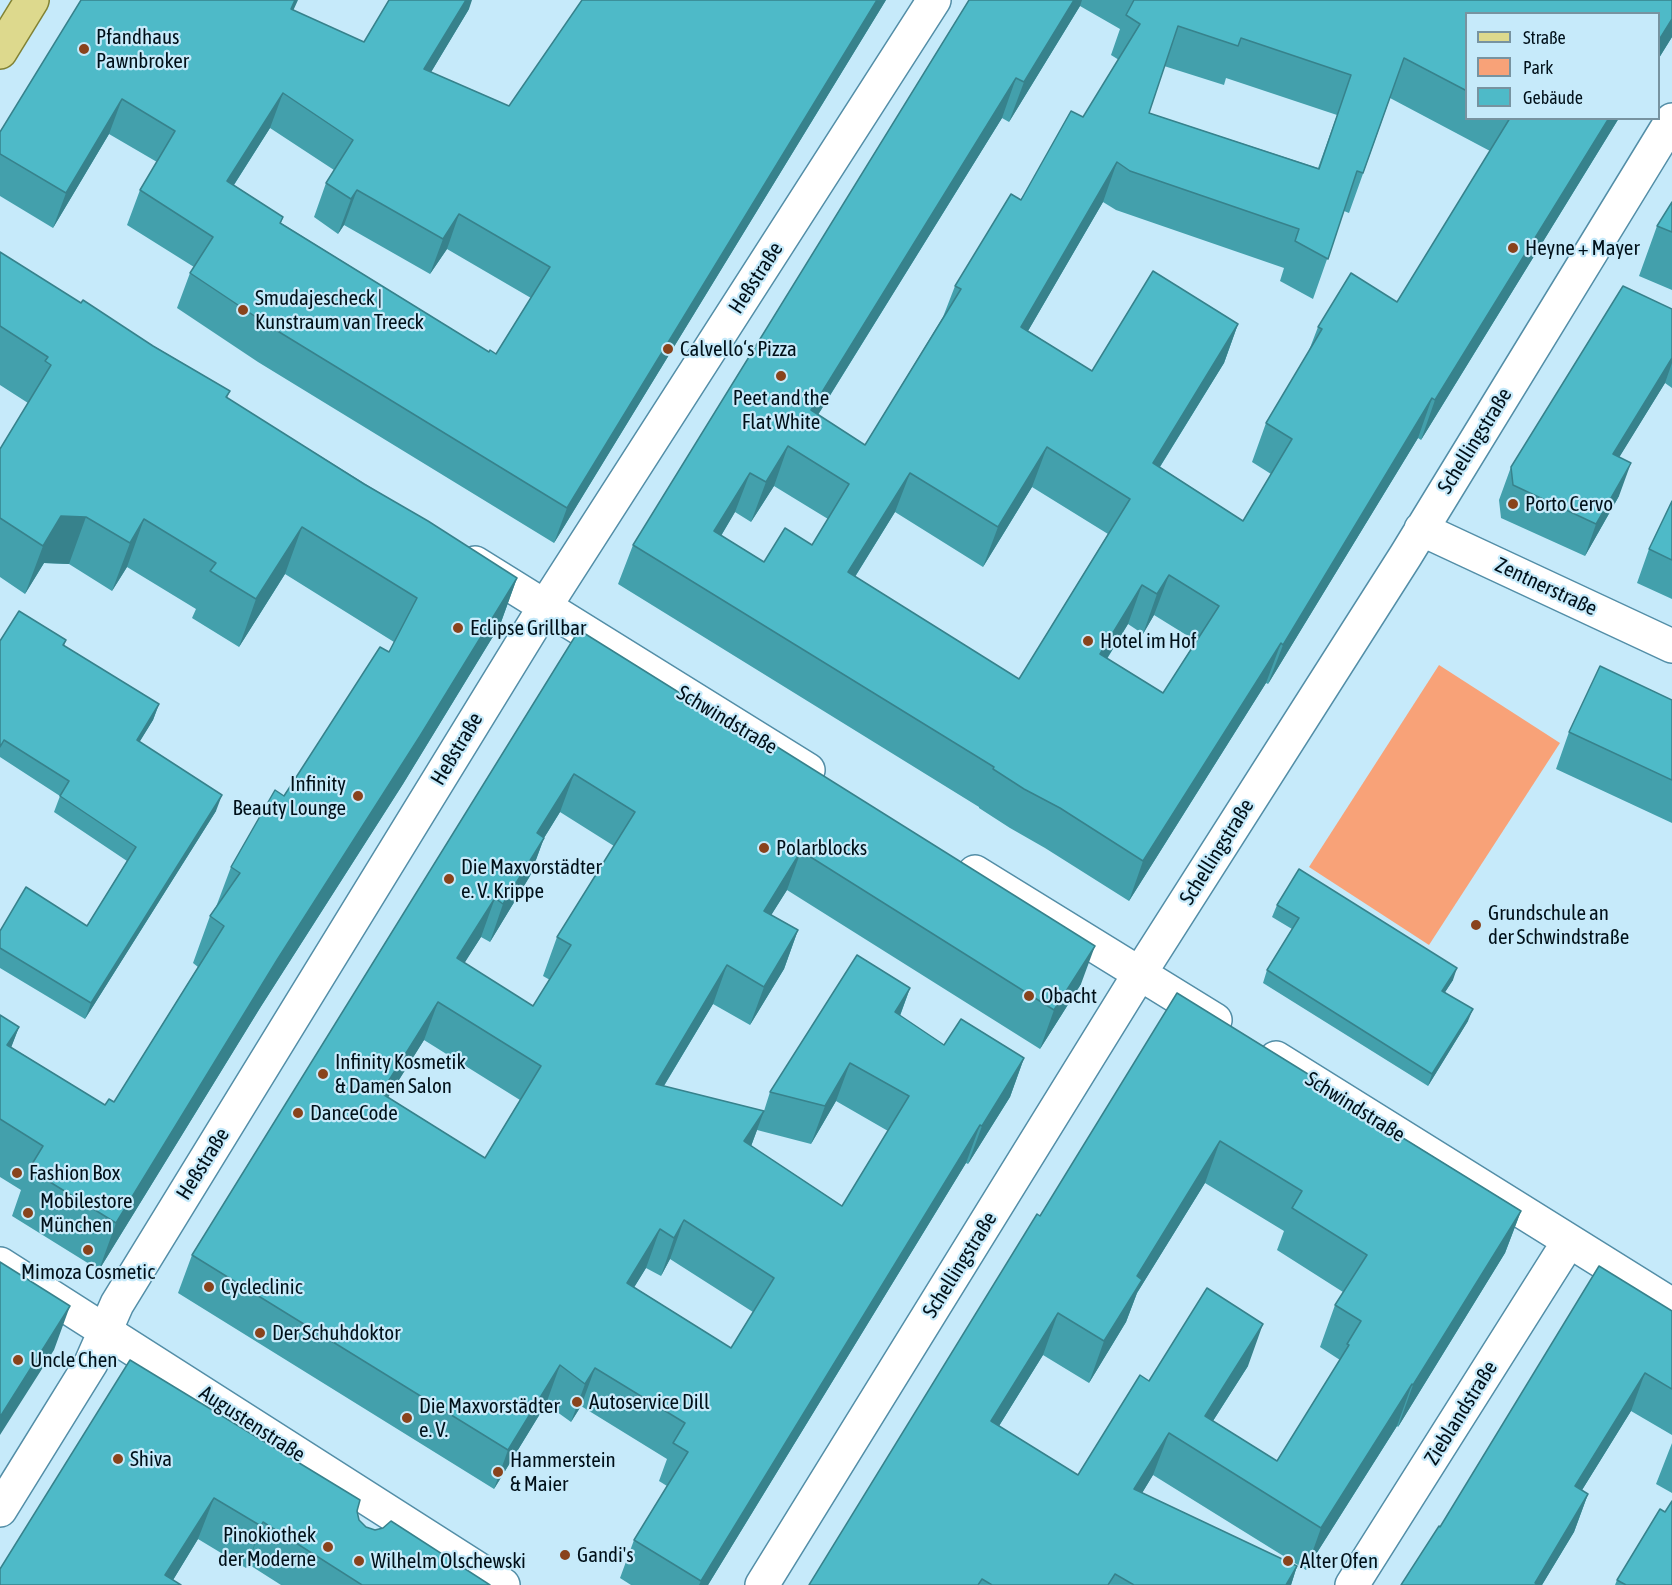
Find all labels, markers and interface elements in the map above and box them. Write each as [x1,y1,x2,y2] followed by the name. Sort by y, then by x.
[1465,12,1660,120] legend
[96,24,189,74] place label: Pfandhaus Pawnbroker
[1523,27,1566,48] text: Straße
[77,42,91,56] marker: Pfandhaus Pawnbroker
[1523,57,1553,78] text: Park
[1523,87,1583,108] text: Gebäude
[1525,235,1640,261] place label: Heyne + Mayer
[724,238,788,318] street label: Heßstraße
[1506,241,1520,255] marker: Heyne + Mayer
[255,285,424,335] place label: Smudajescheck | Kunstraum van Treeck
[236,303,250,317] marker: Smudajescheck | Kunstraum van Treeck
[680,336,797,362] place label: Calvello‘s Pizza
[661,342,675,356] marker: Calvello‘s Pizza
[774,369,788,383] marker: Peet and the Flat White
[1433,383,1517,499] street label: Schellingstraße
[733,385,829,435] place label: Peet and the Flat White
[1525,491,1613,517] place label: Porto Cervo
[1506,497,1520,511] marker: Porto Cervo
[1491,552,1601,622] street label: Zentnerstraße
[470,615,586,641] place label: Eclipse Grillbar
[451,621,465,635] marker: Eclipse Grillbar
[1100,628,1197,654] place label: Hotel im Hof
[1081,634,1095,648] marker: Hotel im Hof
[672,680,782,760] street label: Schwindstraße
[426,708,488,790] street label: Heßstraße
[233,771,346,821] place label: Infinity Beauty Lounge
[351,789,365,803] marker: Infinity Beauty Lounge
[1175,794,1259,910] street label: Schellingstraße
[776,835,867,861] place label: Polarblocks
[757,841,771,855] marker: Polarblocks
[461,854,602,904] place label: Die Maxvorstädter e. V. Krippe
[442,872,456,886] marker: Die Maxvorstädter e. V. Krippe
[1488,900,1629,950] place label: Grundschule an der Schwindstraße
[1469,918,1483,932] marker: Grundschule an der Schwindstraße
[1041,983,1097,1009] place label: Obacht
[1022,989,1036,1003] marker: Obacht
[335,1049,466,1099] place label: Infinity Kosmetik & Damen Salon
[1301,1066,1409,1148] street label: Schwindstraße
[316,1067,330,1081] marker: Infinity Kosmetik & Damen Salon
[310,1100,398,1126] place label: DanceCode
[291,1106,305,1120] marker: DanceCode
[171,1123,235,1205] street label: Heßstraße
[29,1160,120,1186] place label: Fashion Box
[10,1166,24,1180] marker: Fashion Box
[40,1188,132,1238] place label: Mobilestore München
[21,1206,35,1220] marker: Mobilestore München
[918,1207,1002,1323] street label: Schellingstraße
[81,1243,95,1257] marker: Mimoza Cosmetic
[21,1259,155,1285] place label: Mimoza Cosmetic
[221,1274,302,1300] place label: Cycleclinic
[202,1280,216,1294] marker: Cycleclinic
[272,1320,400,1346] place label: Der Schuhdoktor
[253,1326,267,1340] marker: Der Schuhdoktor
[30,1347,117,1373] place label: Uncle Chen
[11,1353,25,1367] marker: Uncle Chen
[1419,1356,1503,1470] street label: Zieblandstraße
[194,1380,310,1468] street label: Augustenstraße
[589,1389,710,1415] place label: Autoservice Dill
[419,1393,560,1443] place label: Die Maxvorstädter e. V.
[570,1395,584,1409] marker: Autoservice Dill
[400,1411,414,1425] marker: Die Maxvorstädter e. V.
[130,1446,172,1472] place label: Shiva
[510,1447,616,1497] place label: Hammerstein & Maier
[111,1452,125,1466] marker: Shiva
[491,1465,505,1479] marker: Hammerstein & Maier
[218,1522,316,1572] place label: Pinokiothek der Moderne
[321,1540,335,1554] marker: Pinokiothek der Moderne
[577,1542,634,1568] place label: Gandi's
[371,1548,526,1574] place label: Wilhelm Olschewski
[558,1548,572,1562] marker: Gandi's
[1300,1548,1378,1574] place label: Alter Ofen
[352,1554,366,1568] marker: Wilhelm Olschewski
[1281,1554,1295,1568] marker: Alter Ofen

